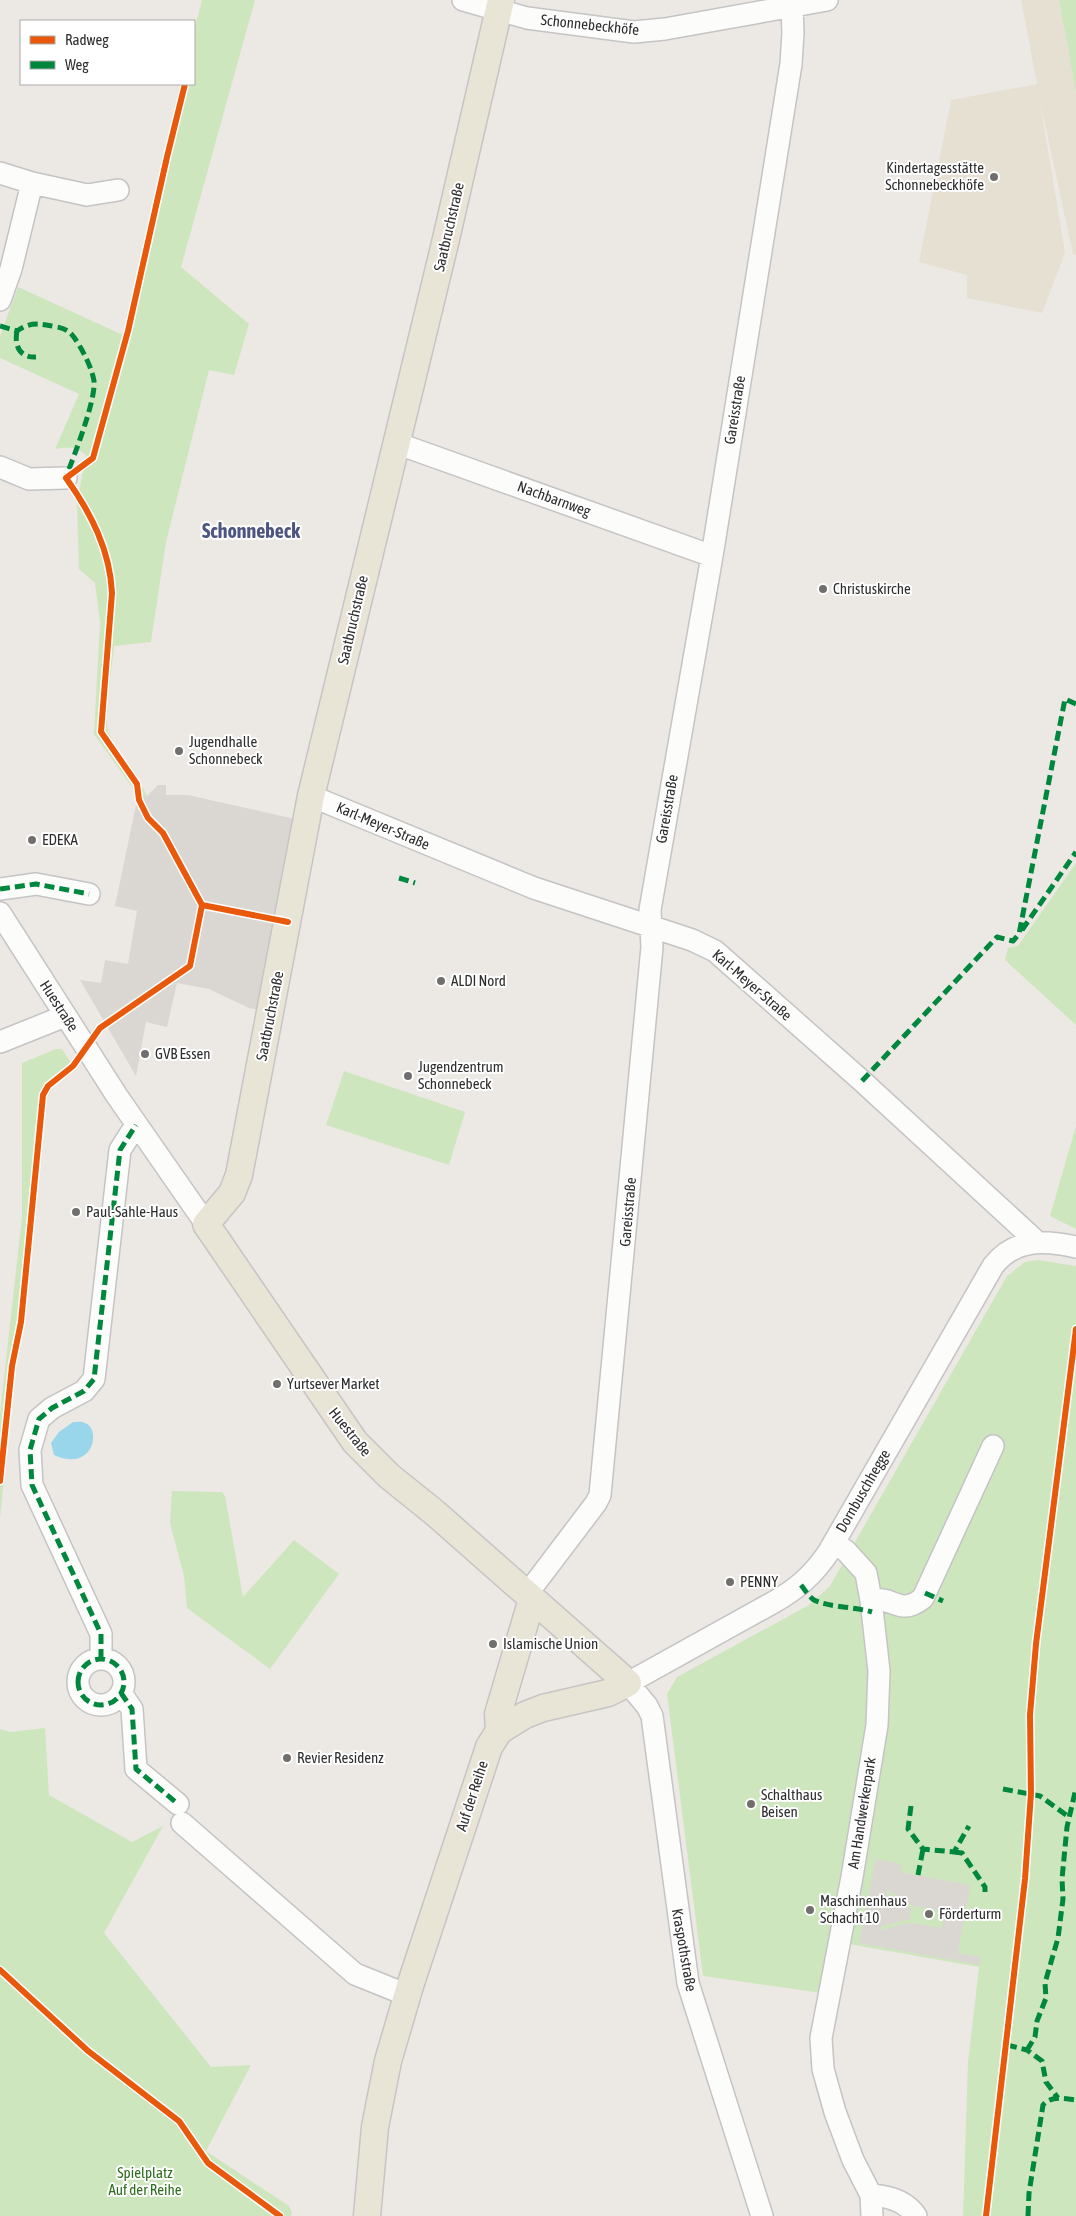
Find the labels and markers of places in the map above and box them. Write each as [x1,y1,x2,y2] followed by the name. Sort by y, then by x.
[885,159,984,193] place label: Kindertagesstätte Schonnebeckhöfe
[988,171,1000,183] marker: Kindertagesstätte Schonnebeckhöfe
[833,580,911,597] place label: Christuskirche
[817,583,829,595] marker: Christuskirche
[189,733,263,767] place label: Jugendhalle Schonnebeck
[173,745,185,757] marker: Jugendhalle Schonnebeck
[42,831,79,848] place label: EDEKA
[26,834,38,846] marker: EDEKA
[451,972,506,989] place label: ALDI Nord
[435,975,447,987] marker: ALDI Nord
[155,1045,211,1062] place label: GVB Essen
[139,1048,151,1060] marker: GVB Essen
[418,1058,504,1092] place label: Jugendzentrum Schonnebeck
[402,1070,414,1082] marker: Jugendzentrum Schonnebeck
[86,1203,178,1220] place label: Paul-Sahle-Haus
[70,1206,82,1218] marker: Paul-Sahle-Haus
[287,1375,380,1392] place label: Yurtsever Market
[271,1378,283,1390] marker: Yurtsever Market
[740,1573,778,1590] place label: PENNY
[724,1576,736,1588] marker: PENNY
[503,1635,598,1652] place label: Islamische Union
[487,1638,499,1650] marker: Islamische Union
[297,1749,384,1766] place label: Revier Residenz
[281,1752,293,1764] marker: Revier Residenz
[761,1786,822,1820] place label: Schalthaus Beisen
[745,1798,757,1810] marker: Schalthaus Beisen
[820,1892,907,1926] place label: Maschinenhaus Schacht 10
[804,1904,816,1916] marker: Maschinenhaus Schacht 10
[939,1905,1001,1922] place label: Förderturm
[923,1908,935,1920] marker: Förderturm

